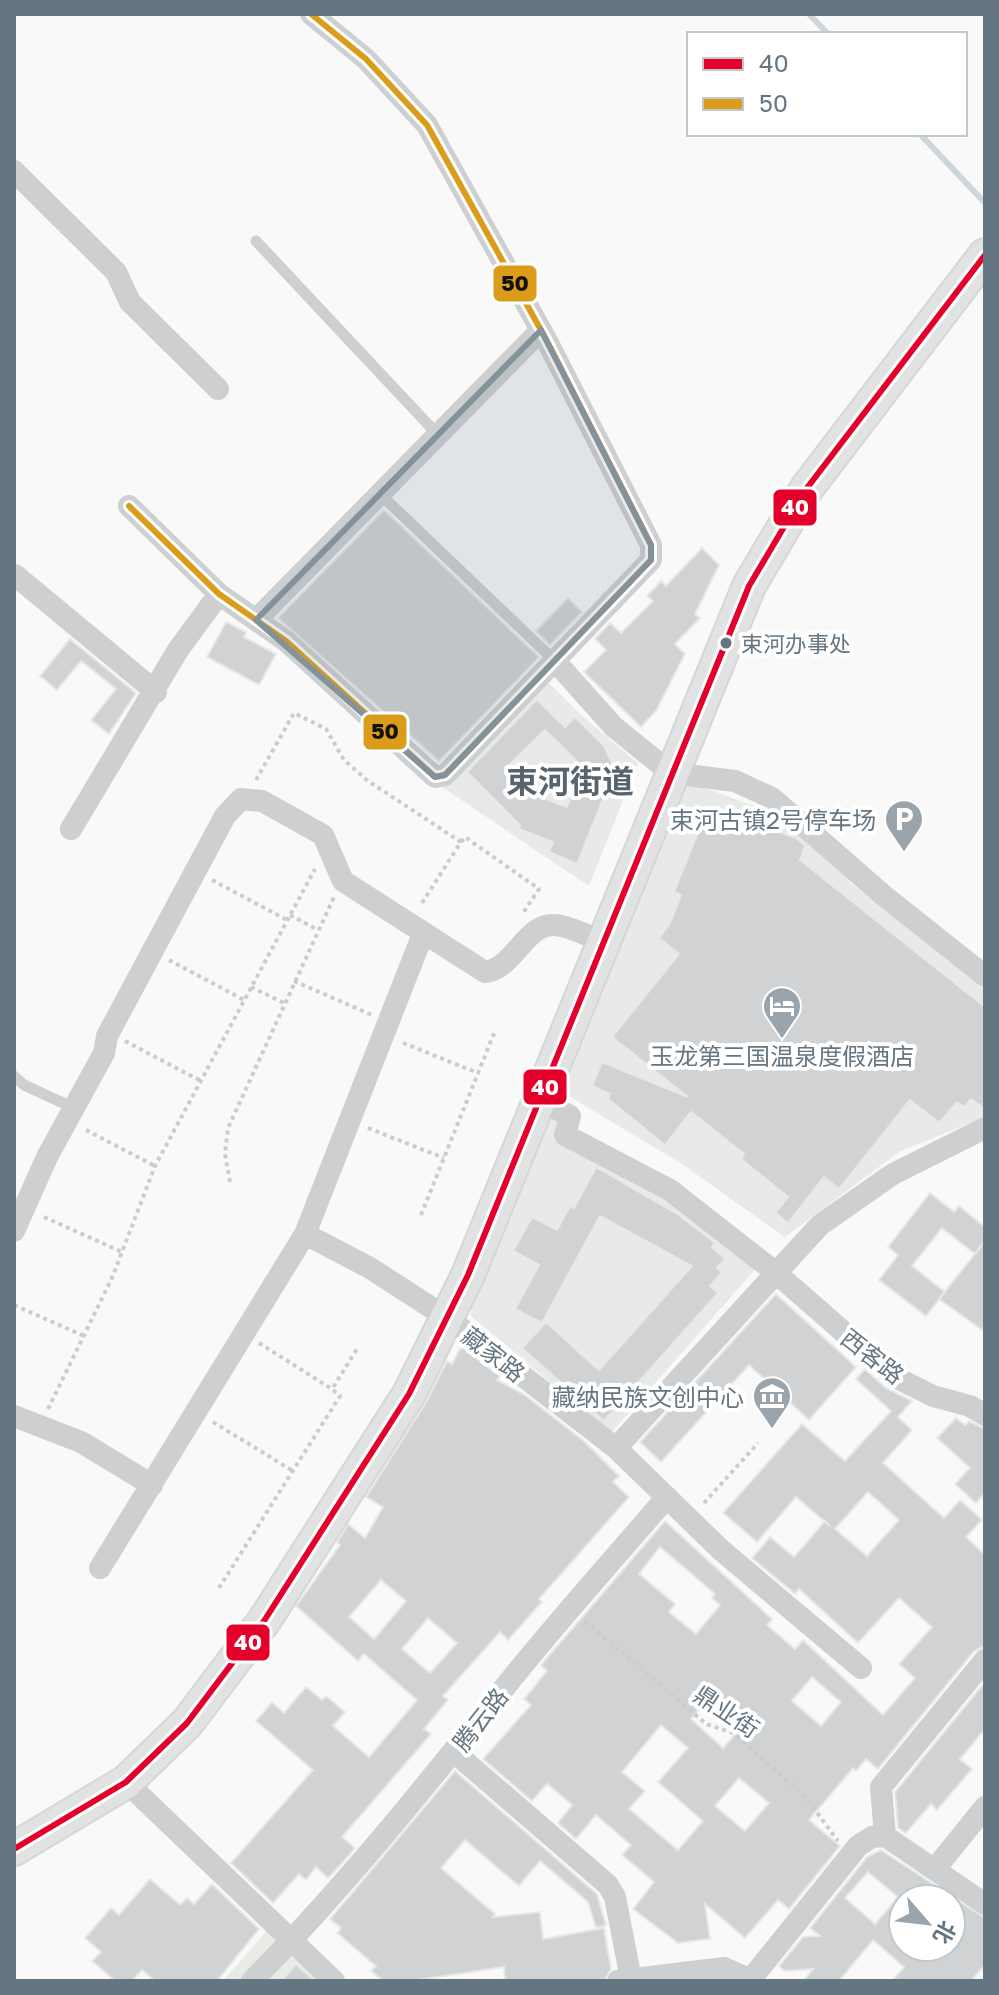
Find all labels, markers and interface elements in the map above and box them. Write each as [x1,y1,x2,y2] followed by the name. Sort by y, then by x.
[687,32,967,136] legend
[759,48,789,77] text: 40
[759,88,788,117] text: 50
[492,264,538,303] line badge: 50
[501,269,529,296] text: 50
[772,488,818,527] line badge: 40
[781,493,809,520] text: 40
[741,630,851,657] place label: 束河办事处
[718,635,734,651] marker: 束河办事处
[362,713,408,751] line badge: 50
[371,717,399,744] text: 50
[506,762,634,800] district label: 束河街道
[883,798,925,853] parking icon: 束河古镇2号停车场
[670,805,876,834] place label: 束河古镇2号停车场
[761,985,803,1040] hotel icon: 玉龙第三国温泉度假酒店
[650,1041,914,1070] place label: 玉龙第三国温泉度假酒店
[522,1068,568,1106] line badge: 40
[531,1073,559,1100] text: 40
[457,1320,531,1388] street label: 藏家路
[836,1322,910,1390] street label: 西客路
[751,1375,793,1430] museum icon: 藏纳民族文创中心
[552,1382,744,1411] place label: 藏纳民族文创中心
[225,1623,271,1662] line badge: 40
[234,1628,262,1655] text: 40
[689,1679,765,1743] street label: 鼎业街
[446,1682,514,1756] street label: 腾云路
[887,1883,967,1963] north arrow
[928,1917,962,1949] text: 北

